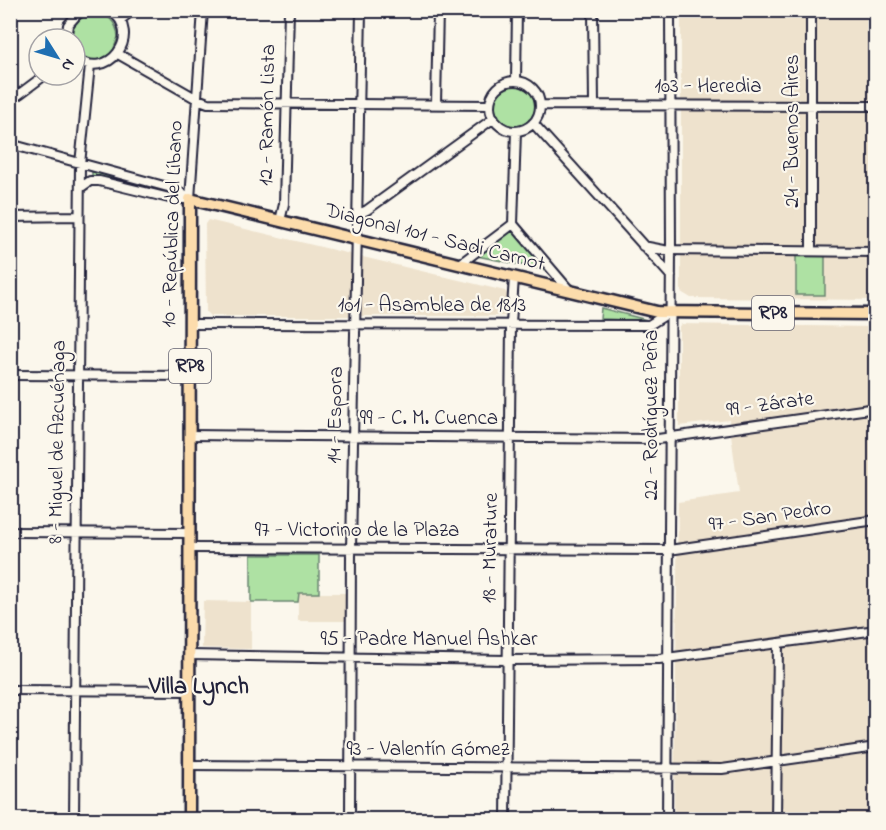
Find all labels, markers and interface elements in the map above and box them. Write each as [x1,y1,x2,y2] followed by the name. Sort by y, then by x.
[27,27,87,87] north arrow
[252,44,284,186] street label: 12 - Ramón Lista
[54,53,80,77] text: N
[778,54,808,208] street label: 24 - Buenos Aires
[654,72,762,102] street label: 103 - Heredia
[154,120,192,328] street label: 10 - República del Líbano
[320,196,548,282] street label: Diagonal 101 - Sadi Carnot
[338,291,526,321] street label: 101 - Asamblea de 1813
[752,296,794,330] road number: RP8
[637,330,669,500] street label: 22 - Rodríguez Peña
[41,340,77,544] street label: 8 - Miguel de Azcuénaga
[169,349,211,383] road number: RP8
[320,366,352,464] street label: 14 - Espora
[724,384,816,426] street label: 99 - Zárate
[360,404,498,434] street label: 99 - C. M. Cuenca
[475,492,507,603] street label: 18 - Murature
[707,494,833,540] street label: 97 - San Pedro
[255,516,459,546] street label: 97 - Victorino de la Plaza
[320,625,538,655] street label: 95 - Padre Manuel Ashkar
[148,670,249,706] district label: Villa Lynch
[347,735,510,765] street label: 93 - Valentín Gómez

